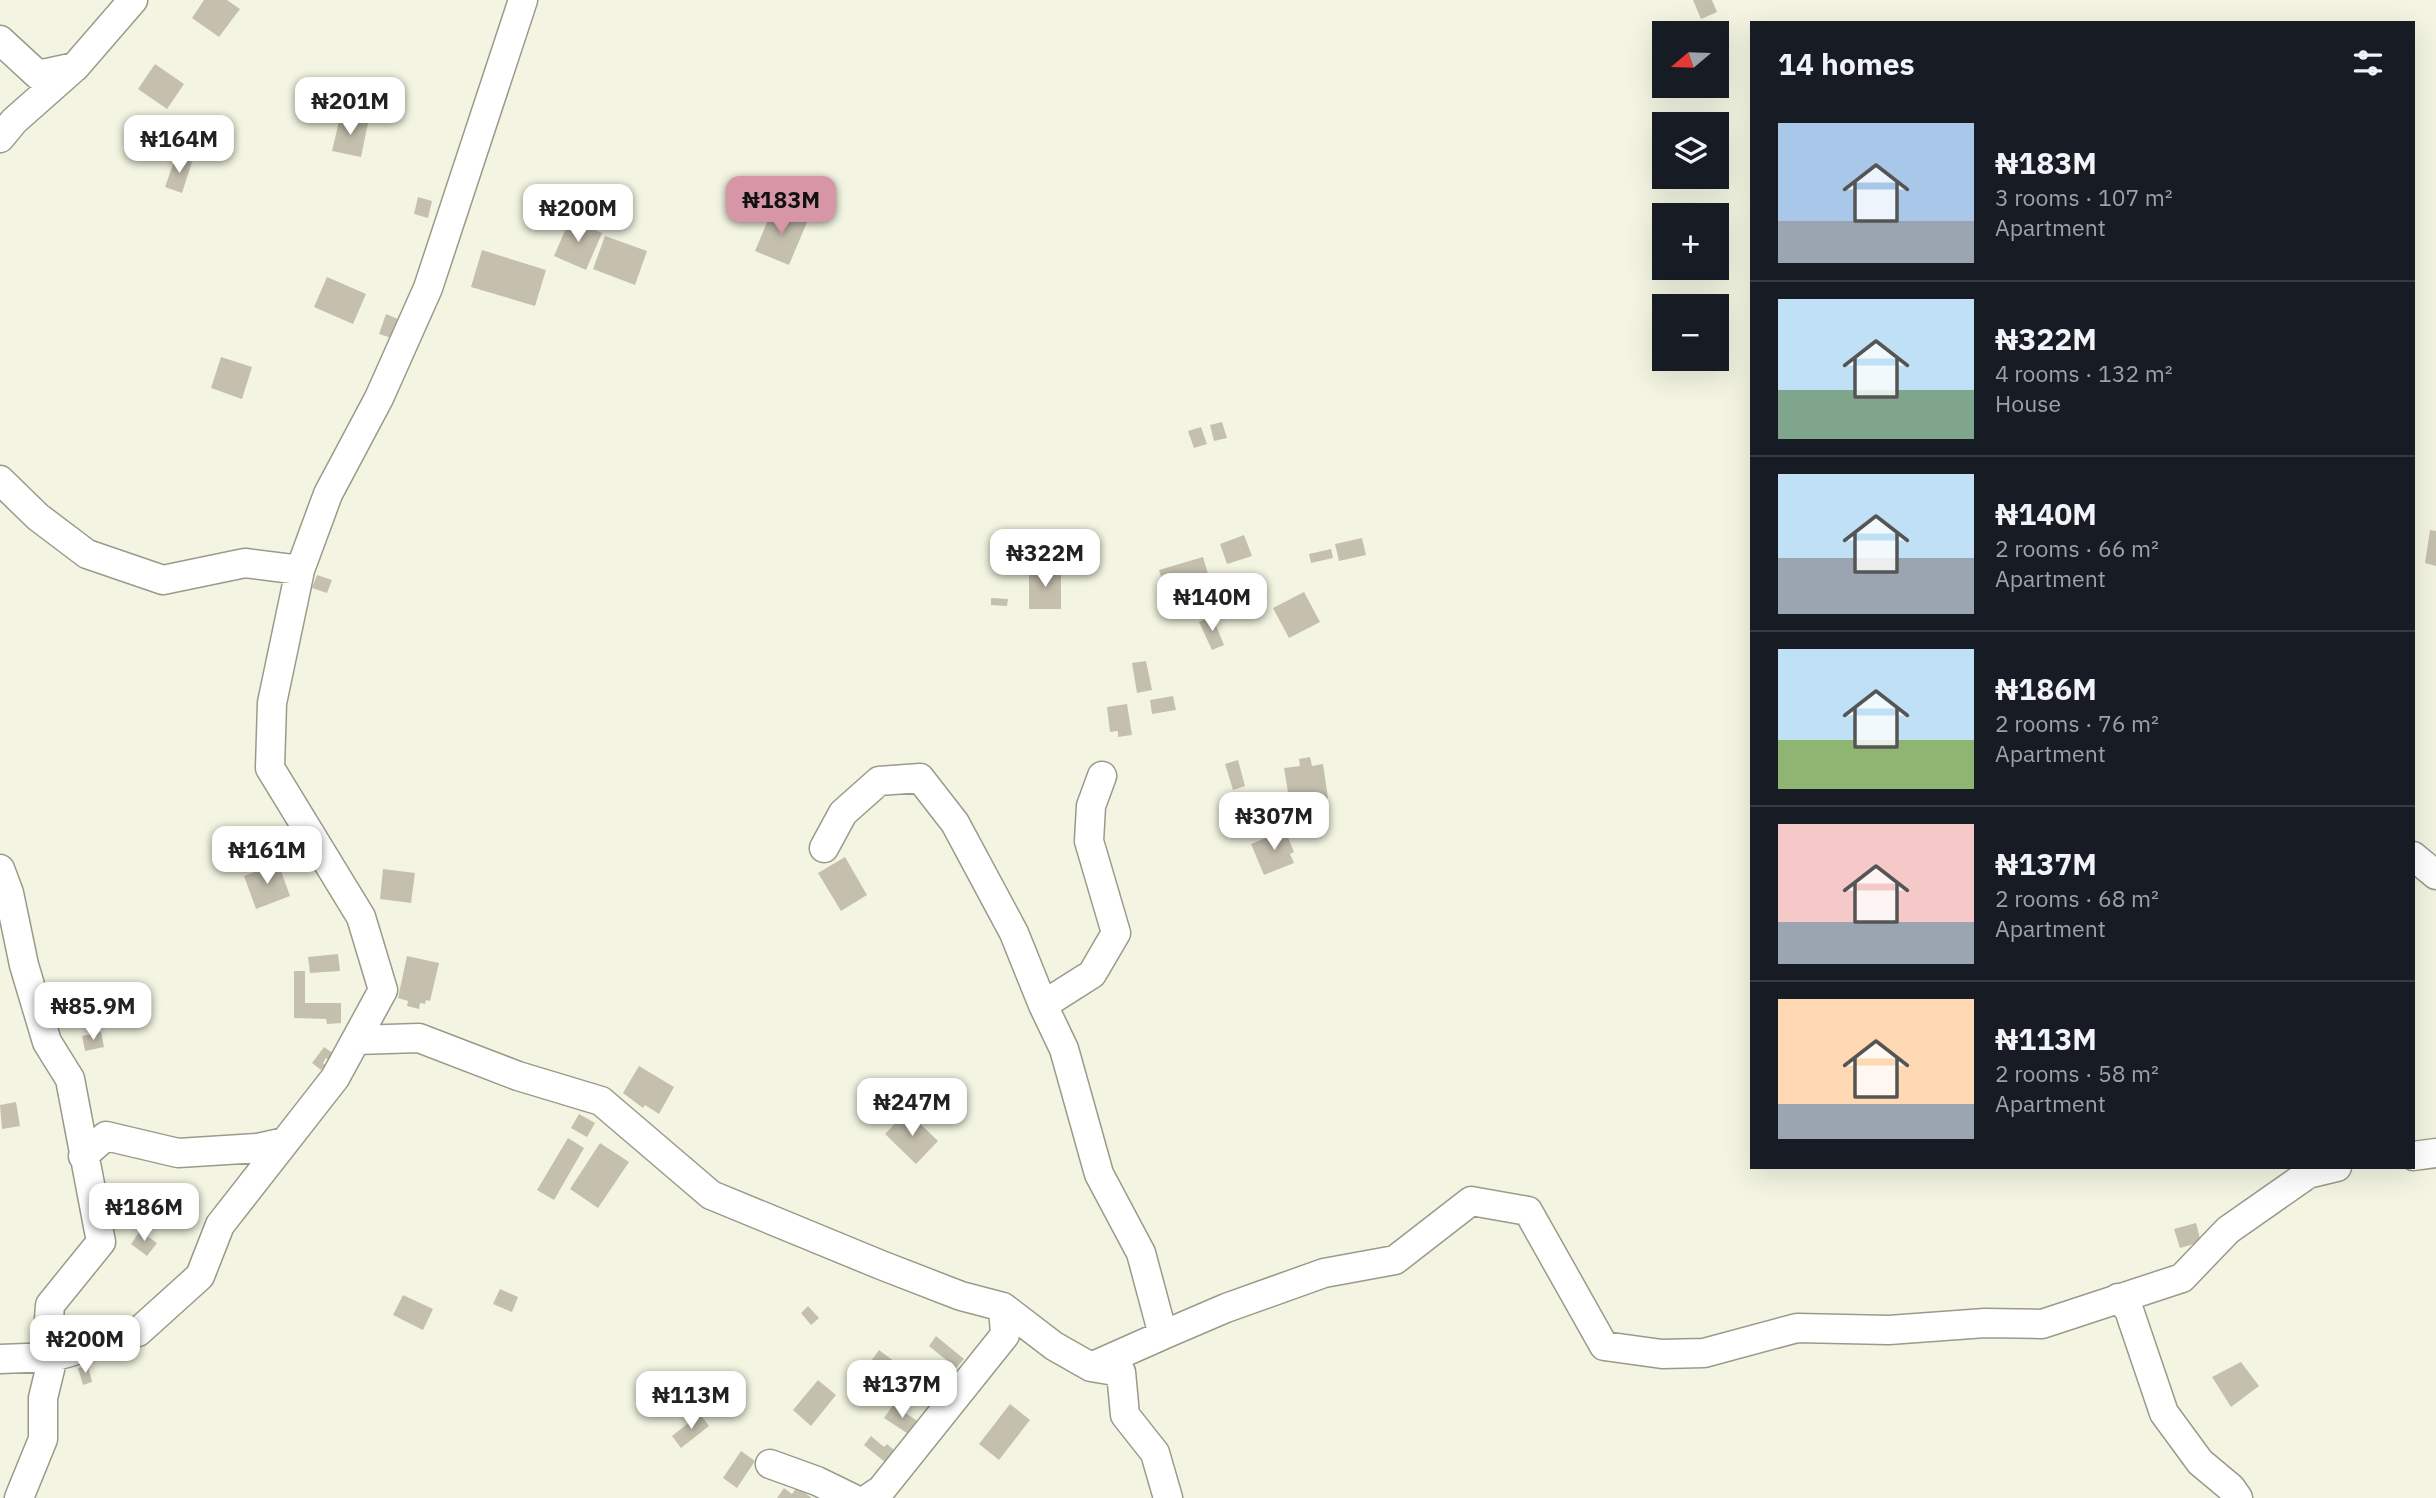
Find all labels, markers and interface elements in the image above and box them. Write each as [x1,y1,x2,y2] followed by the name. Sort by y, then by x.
[1652,21,1729,98] north arrow
[1652,21,1729,371] map controls
[1778,44,1915,83] text: 14 homes
[2349,44,2387,82] icon: filters
[301,78,399,137] pin: ₦201M
[311,85,389,115] text: ₦201M
[1652,112,1729,189] button: layers
[130,116,228,175] pin: ₦164M
[140,123,218,153] text: ₦164M
[1995,143,2097,182] text: ₦183M
[1834,151,1918,235] icon: home
[732,176,830,236] pin: ₦183M
[1995,182,2173,212] text: 3 rooms · 107 m²
[529,184,627,244] pin: ₦200M
[742,184,820,214] text: ₦183M
[539,192,617,222] text: ₦200M
[1652,203,1729,280] button: +
[1995,212,2106,242] text: Apartment
[1652,294,1729,371] button: −
[1995,319,2097,358] text: ₦322M
[1834,327,1918,411] icon: home
[1995,358,2173,388] text: 4 rooms · 132 m²
[1995,388,2061,418] text: House
[1995,494,2097,533] text: ₦140M
[1834,502,1918,586] icon: home
[996,530,1094,589] pin: ₦322M
[1995,533,2159,563] text: 2 rooms · 66 m²
[1006,537,1084,567] text: ₦322M
[1995,563,2106,593] text: Apartment
[1163,574,1261,633] pin: ₦140M
[1173,581,1251,611] text: ₦140M
[1995,669,2097,708] text: ₦186M
[1834,677,1918,761] icon: home
[1995,708,2159,738] text: 2 rooms · 76 m²
[1995,738,2106,768] text: Apartment
[1225,792,1323,852] pin: ₦307M
[1235,800,1313,830] text: ₦307M
[218,826,316,886] pin: ₦161M
[228,834,306,864] text: ₦161M
[1995,844,2097,883] text: ₦137M
[1834,852,1918,936] icon: home
[1995,883,2159,913] text: 2 rooms · 68 m²
[1995,913,2106,943] text: Apartment
[36,982,150,1042] pin: ₦85.9M
[50,990,136,1020] text: ₦85.9M
[1995,1019,2097,1058] text: ₦113M
[1834,1027,1918,1111] icon: home
[1995,1058,2159,1088] text: 2 rooms · 58 m²
[863,1078,961,1138] pin: ₦247M
[873,1086,951,1116] text: ₦247M
[1995,1088,2106,1118] text: Apartment
[95,1184,193,1243] pin: ₦186M
[105,1191,183,1221] text: ₦186M
[36,1316,134,1375] pin: ₦200M
[46,1323,124,1353] text: ₦200M
[853,1360,951,1420] pin: ₦137M
[863,1368,941,1398] text: ₦137M
[642,1372,740,1431] pin: ₦113M
[652,1379,730,1409] text: ₦113M

